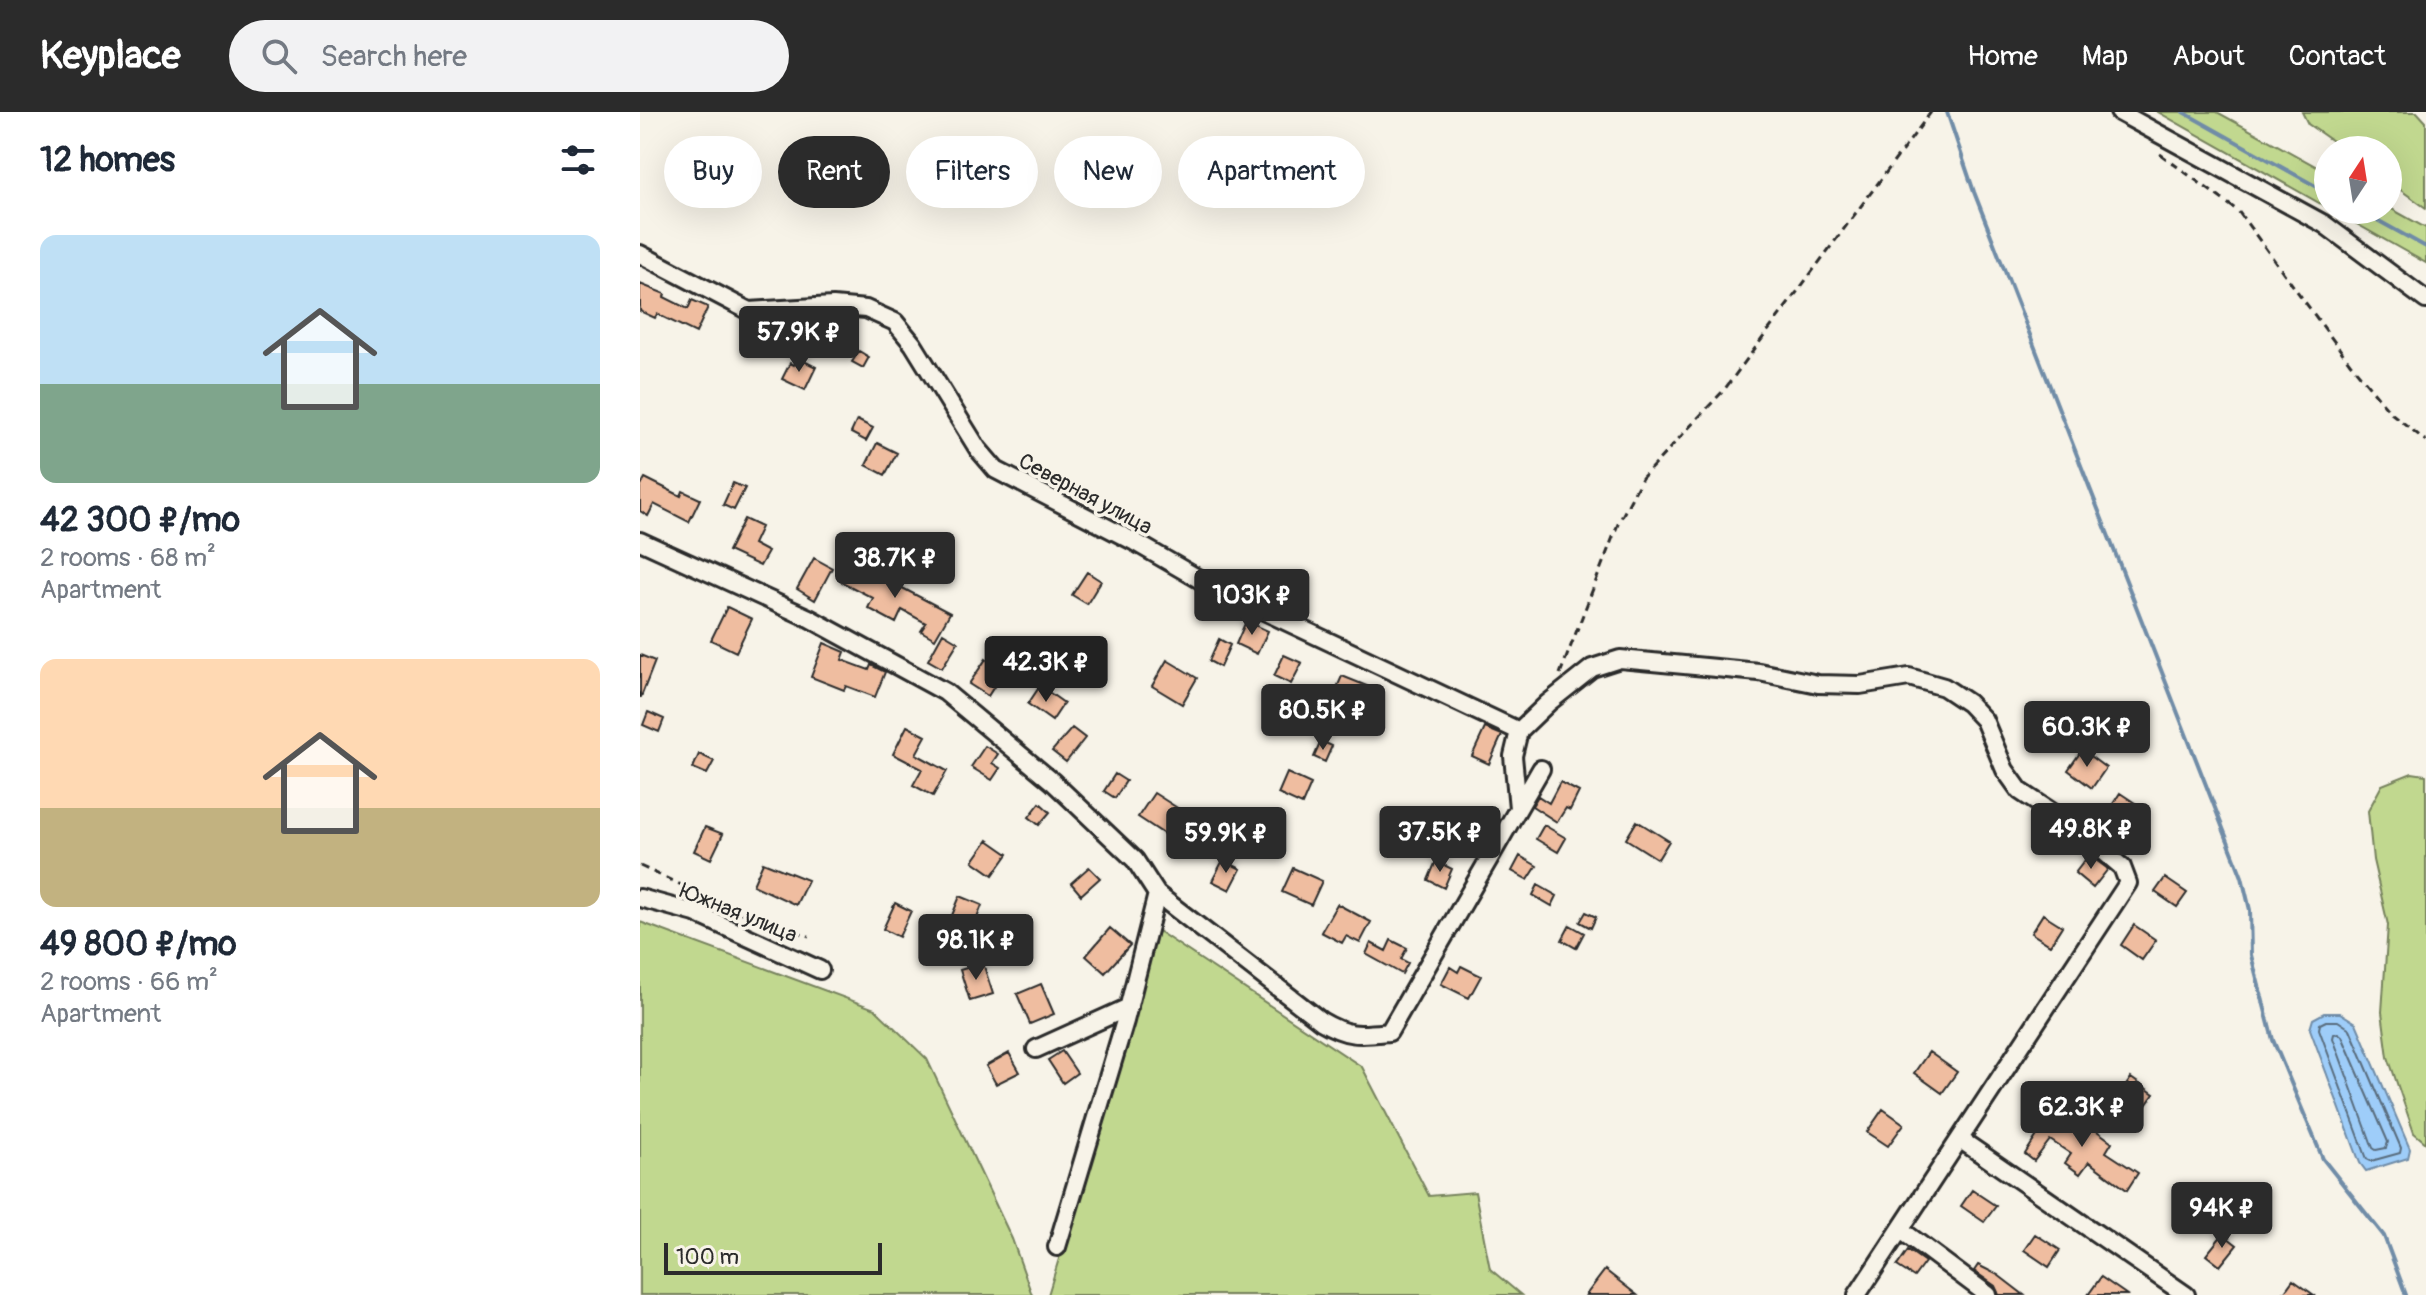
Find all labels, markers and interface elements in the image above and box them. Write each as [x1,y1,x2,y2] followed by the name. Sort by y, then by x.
[229,20,789,92] search box
[40,32,181,80] text: Keyplace
[257,34,301,78] icon: search
[321,38,467,75] text: Search here
[1967,39,2038,74] text: Home
[2082,39,2128,74] text: Map
[2172,39,2245,74] text: About
[2289,39,2386,74] text: Contact
[664,136,762,208] chip: Buy
[778,136,890,208] chip: Rent
[906,136,1038,208] chip: Filters
[1054,136,1162,208] chip: New
[1178,136,1365,208] chip: Apartment
[2314,136,2402,224] north arrow
[2314,136,2402,224] map controls
[556,138,600,182] icon: filters
[40,139,175,182] text: 12 homes
[248,287,392,431] icon: home
[725,306,873,374] pin: 57.9K ₽
[757,316,841,348] text: 57.9K ₽
[1014,447,1157,541] street label: Северная улица
[40,499,240,542] text: 42 300 ₽/mo
[821,532,969,600] pin: 38.7K ₽
[40,542,216,574] text: 2 rooms · 68 m²
[853,542,937,574] text: 38.7K ₽
[1187,569,1317,637] pin: 103K ₽
[40,574,161,606] text: Apartment
[1212,579,1292,611] text: 103K ₽
[972,636,1120,704] pin: 42.3K ₽
[1003,646,1089,678] text: 42.3K ₽
[1249,684,1397,752] pin: 80.5K ₽
[1279,694,1367,726] text: 80.5K ₽
[2013,701,2161,769] pin: 60.3K ₽
[248,711,392,855] icon: home
[2042,711,2132,743] text: 60.3K ₽
[2017,803,2165,871] pin: 49.8K ₽
[1366,806,1514,874] pin: 37.5K ₽
[1152,807,1300,875] pin: 59.9K ₽
[2049,813,2133,845] text: 49.8K ₽
[1398,816,1482,848] text: 37.5K ₽
[1184,817,1268,849] text: 59.9K ₽
[676,877,801,949] street label: Южная улица
[902,914,1050,982] pin: 98.1K ₽
[40,923,237,966] text: 49 800 ₽/mo
[936,924,1016,956] text: 98.1K ₽
[40,966,218,998] text: 2 rooms · 66 m²
[40,998,161,1030] text: Apartment
[2008,1081,2156,1149] pin: 62.3K ₽
[2039,1091,2125,1123] text: 62.3K ₽
[2166,1182,2278,1250] pin: 94K ₽
[2189,1192,2255,1224] text: 94K ₽
[664,1239,882,1275] scale bar
[676,1243,739,1271] text: 100 m

